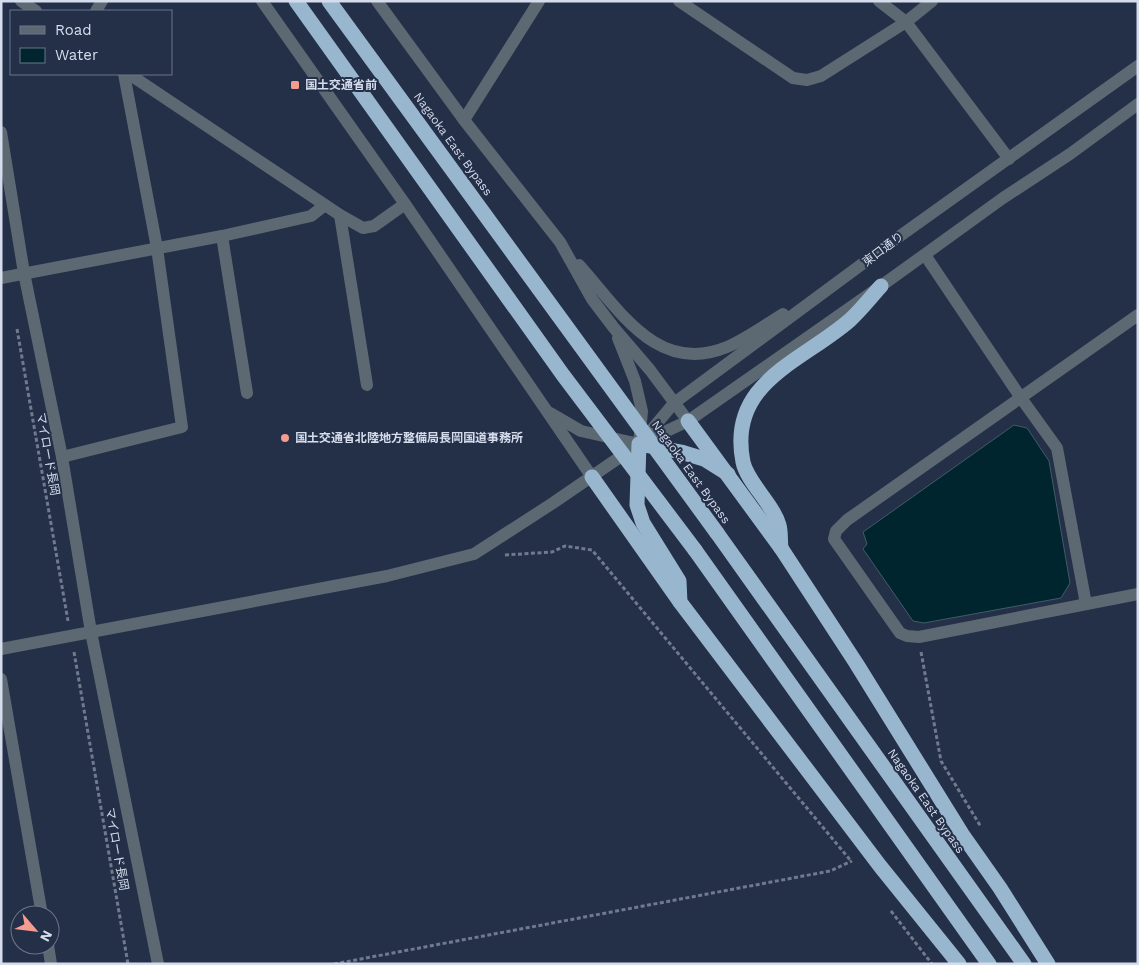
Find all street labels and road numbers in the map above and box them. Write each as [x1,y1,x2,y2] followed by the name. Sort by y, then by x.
[411,90,495,198] street label: Nagaoka East Bypass
[860,229,906,269] street label: 東口通り
[34,411,62,497] street label: マイロード長岡
[649,418,733,526] street label: Nagaoka East Bypass
[885,746,967,856] street label: Nagaoka East Bypass
[103,806,131,892] street label: マイロード長岡

